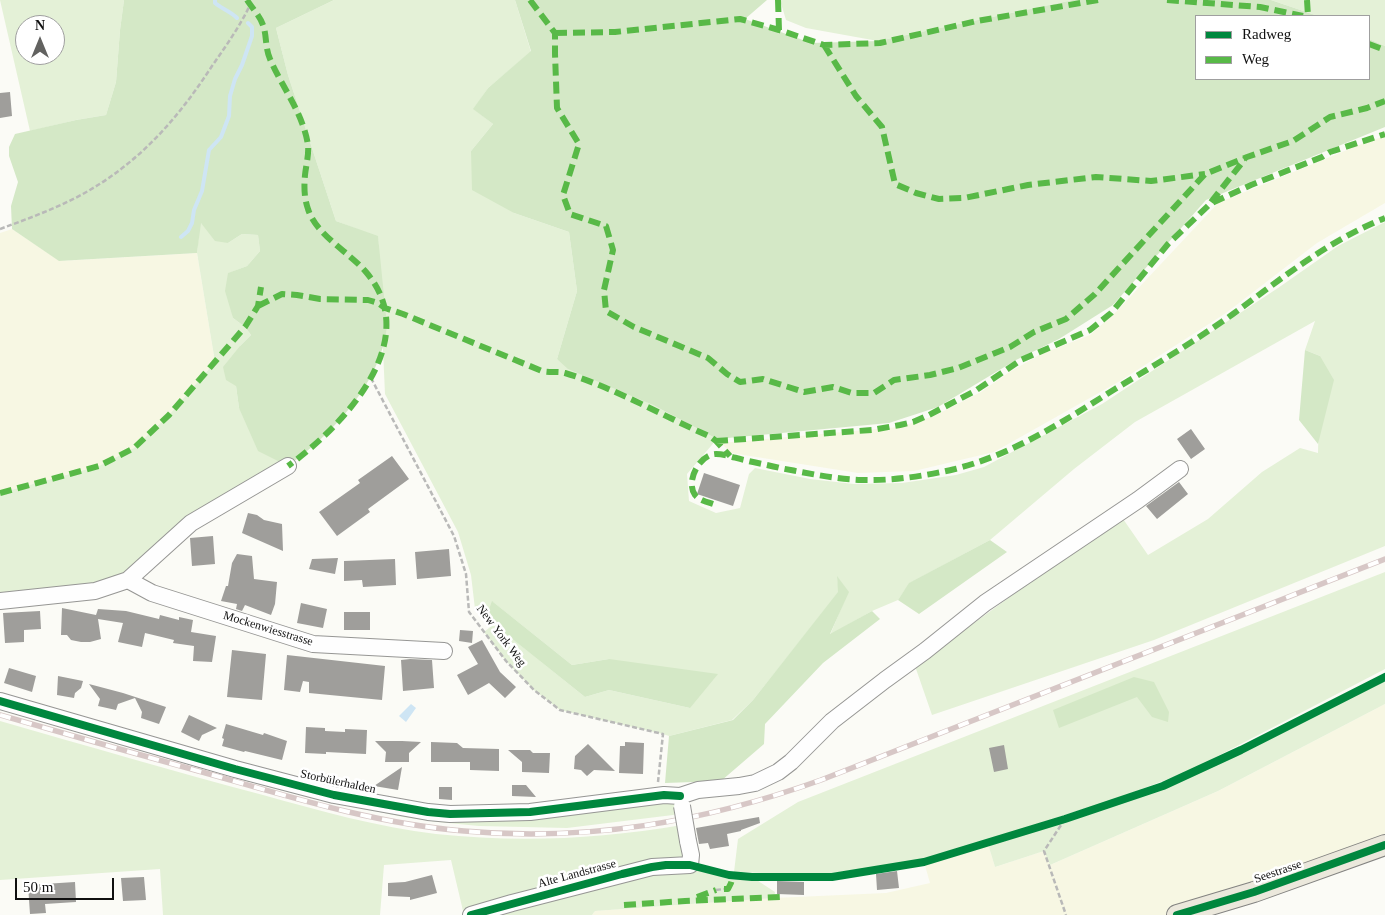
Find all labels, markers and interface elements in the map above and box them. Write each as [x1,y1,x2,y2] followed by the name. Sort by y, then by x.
[15,15,65,65] north arrow
[1195,15,1370,80] legend
[35,18,45,33] text: N
[1242,26,1291,42] text: Radweg
[1242,51,1269,67] text: Weg
[473,602,529,670] street label: New York Weg
[221,608,315,650] street label: Mockenwiesstrasse
[299,767,377,797] street label: Storbülerhalden
[536,857,618,891] street label: Alte Landstrasse
[1252,857,1304,887] street label: Seestrasse
[18,868,116,900] scale bar
[23,879,53,895] text: 50 m

